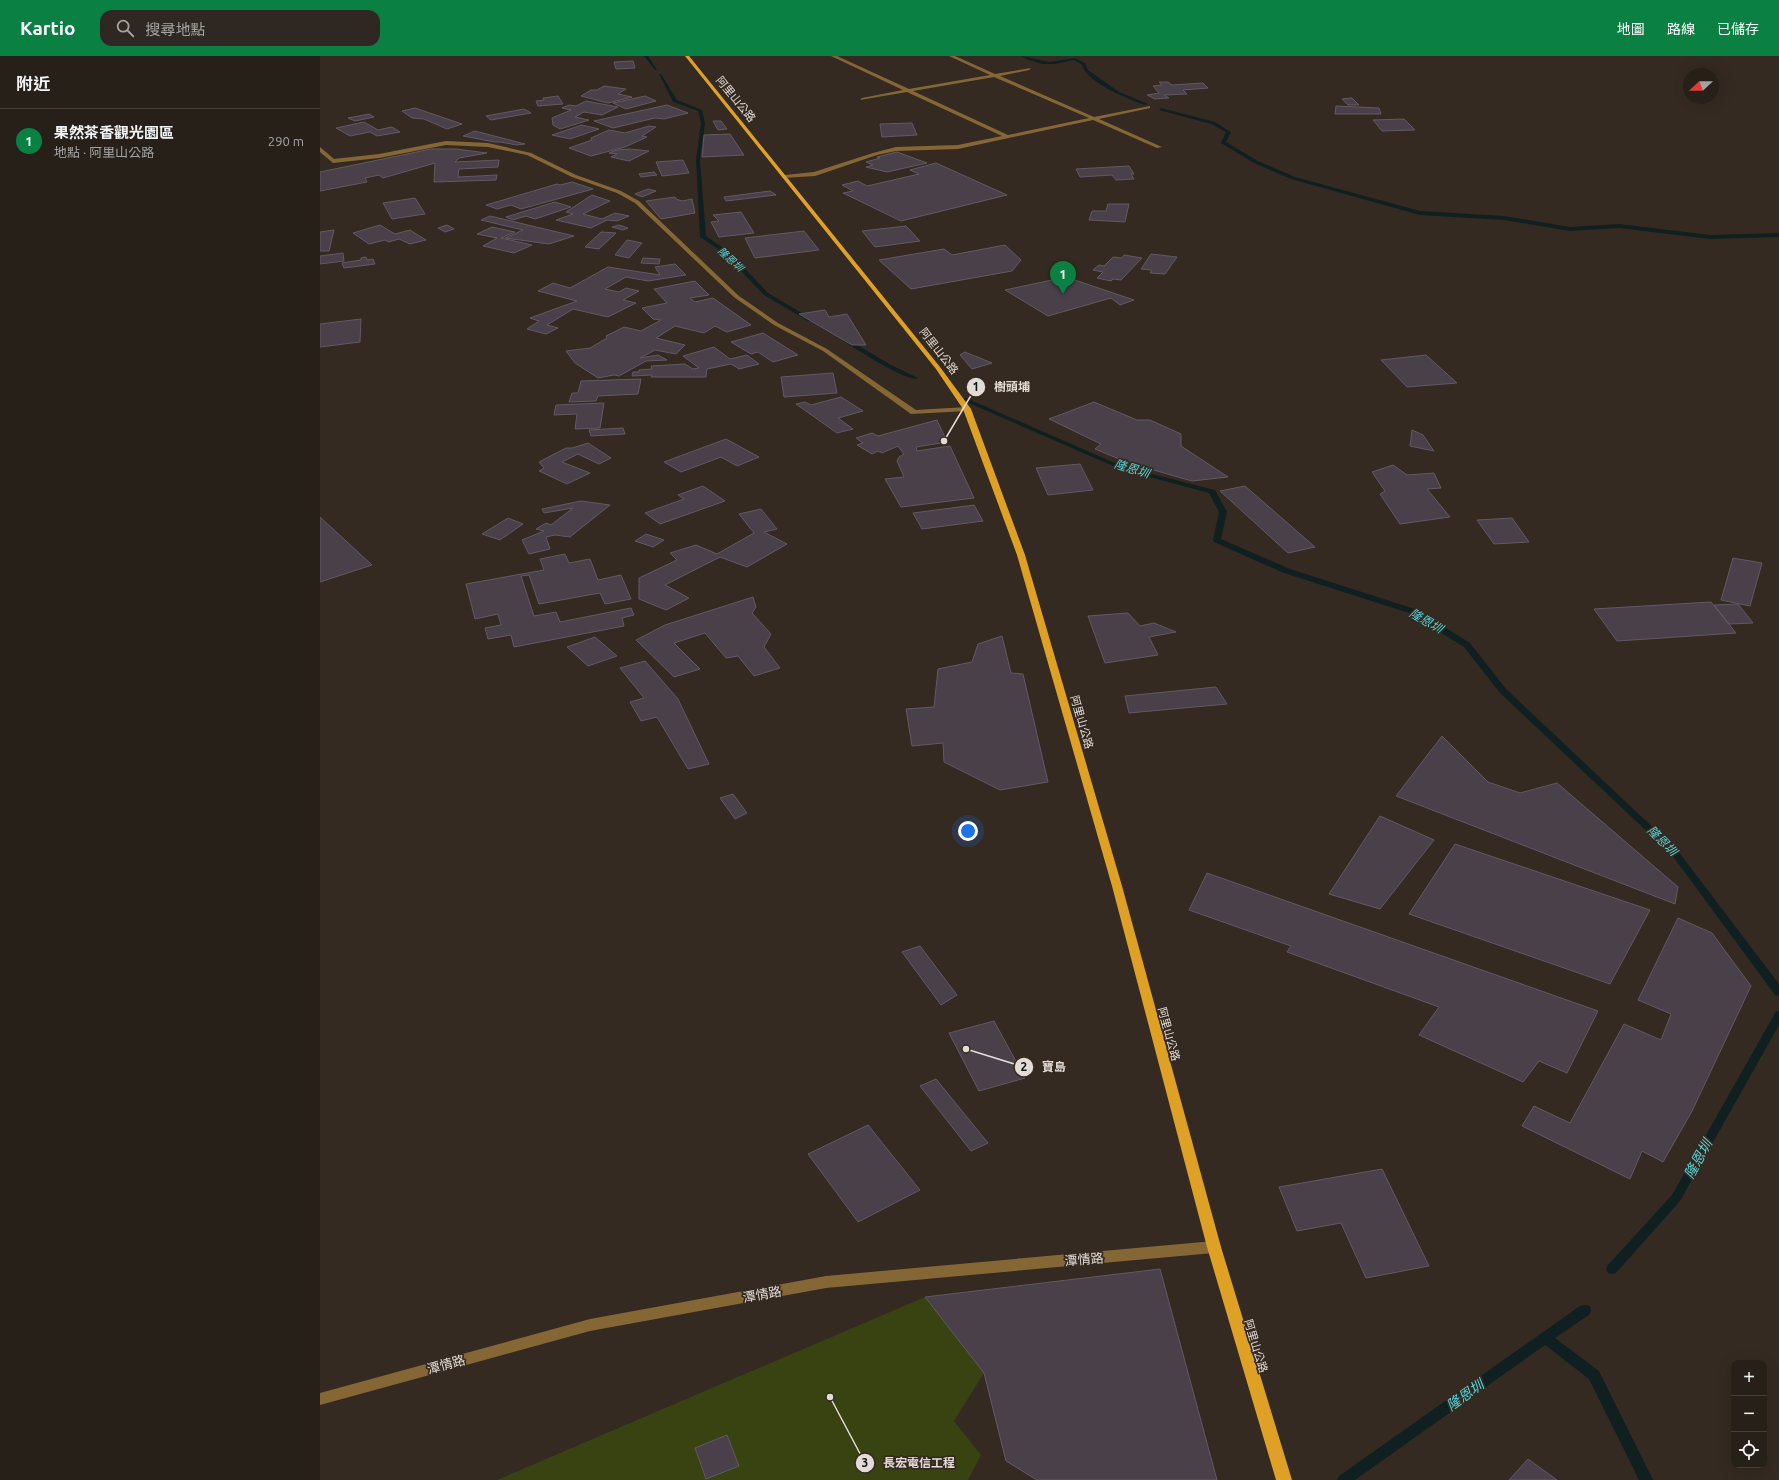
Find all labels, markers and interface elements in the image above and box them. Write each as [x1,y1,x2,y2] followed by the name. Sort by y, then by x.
[100,10,380,46] search box
[20,17,76,39] text: Kartio
[114,17,136,39] icon: search
[146,21,206,38] text: 搜尋地點
[1617,21,1645,37] text: 地圖
[1667,21,1695,37] text: 路線
[1717,21,1759,37] text: 已儲存
[1683,68,1719,104] north arrow
[16,74,50,93] text: 附近
[714,74,758,124] street label: 阿里山公路
[54,124,174,141] text: 果然茶香觀光園區
[25,134,33,148] text: 1
[268,134,304,148] text: 290 m
[54,145,154,159] text: 地點 · 阿里山公路
[716,245,747,275] water label: 隆恩圳
[1050,261,1076,294] pin: 1
[917,326,961,376] street label: 阿里山公路
[966,375,1038,399] callout: 樹頭埔
[973,380,979,393] text: 1
[994,380,1030,393] text: 樹頭埔
[1113,457,1153,481] water label: 隆恩圳
[1407,606,1447,636] water label: 隆恩圳
[1069,694,1095,750] street label: 阿里山公路
[958,821,978,841] your location
[1645,823,1681,859] water label: 隆恩圳
[1156,1006,1182,1062] street label: 阿里山公路
[1014,1055,1074,1079] callout: 寶島
[1021,1060,1028,1073] text: 2
[1042,1060,1066,1073] text: 寶島
[1681,1135,1716,1181] water label: 隆恩圳
[1064,1250,1104,1268] street label: 潭情路
[742,1284,782,1304] street label: 潭情路
[1242,1318,1270,1374] street label: 阿里山公路
[425,1352,467,1376] street label: 潭情路
[1731,1360,1767,1468] map controls
[1731,1360,1767,1396] button: +
[1443,1375,1488,1414] water label: 隆恩圳
[1731,1396,1767,1432] button: −
[1731,1432,1767,1468] button: locate
[855,1451,963,1475] callout: 長宏電信工程
[862,1456,868,1469] text: 3
[883,1456,955,1469] text: 長宏電信工程

